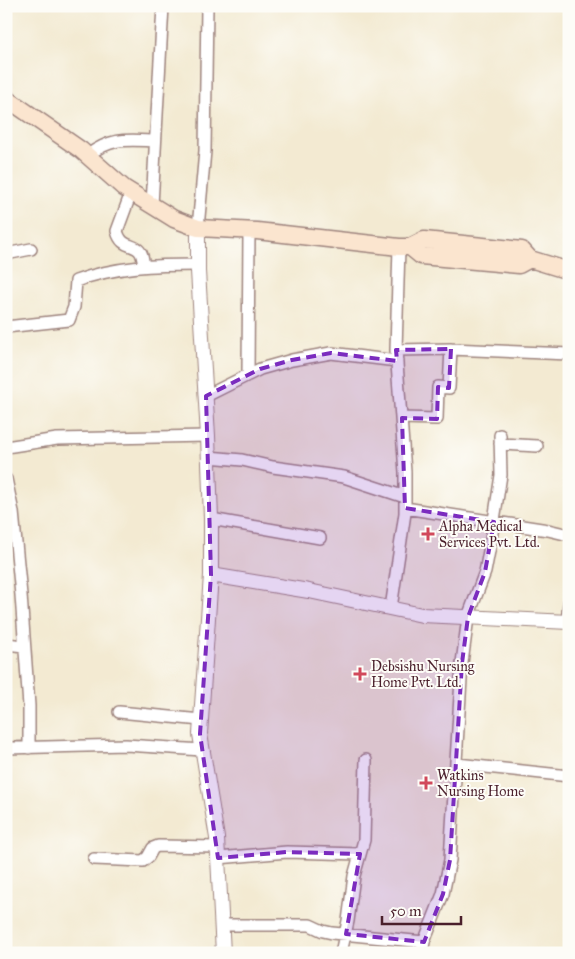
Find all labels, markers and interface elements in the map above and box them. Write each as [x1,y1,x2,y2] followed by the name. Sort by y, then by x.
[438,518,540,551] place label: Alpha Medical Services Pvt. Ltd.
[421,527,435,541] marker: Alpha Medical Services Pvt. Ltd.
[371,658,475,691] place label: Debsishu Nursing Home Pvt. Ltd.
[353,667,367,681] marker: Debsishu Nursing Home Pvt. Ltd.
[437,767,524,800] place label: Watkins Nursing Home
[419,776,433,790] marker: Watkins Nursing Home
[382,894,461,926] scale bar
[390,902,422,920] text: 50 m

